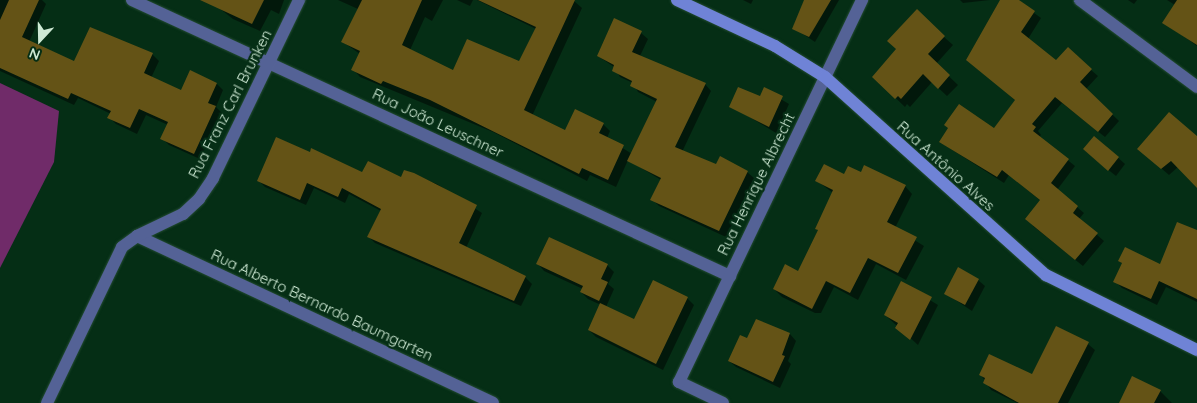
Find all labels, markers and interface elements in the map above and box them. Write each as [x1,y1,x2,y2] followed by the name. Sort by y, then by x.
[15,15,65,65] north arrow
[185,27,275,181] street label: Rua Franz Carl Brunken
[27,44,43,64] text: N
[370,85,506,161] street label: Rua João Leuschner
[714,110,798,258] street label: Rua Henrique Albrecht
[893,117,999,215] street label: Rua Antônio Alves
[208,246,436,364] street label: Rua Alberto Bernardo Baumgarten

